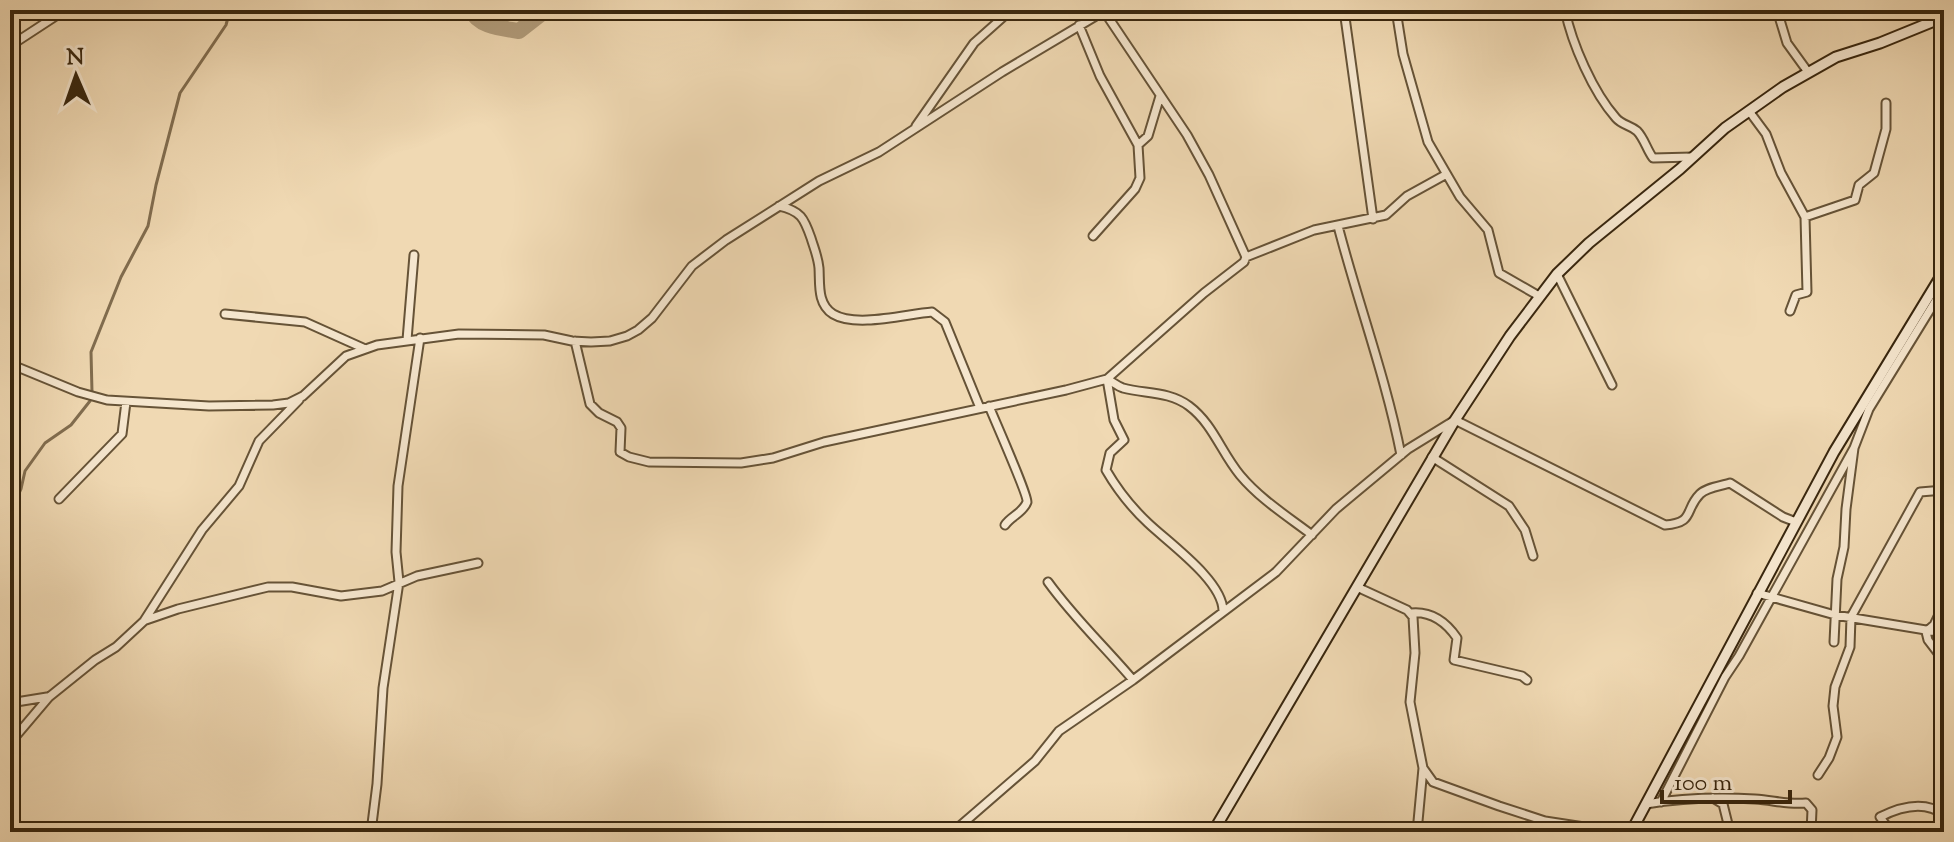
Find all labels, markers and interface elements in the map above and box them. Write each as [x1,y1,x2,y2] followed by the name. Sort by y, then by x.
[36,36,116,116] north arrow
[66,43,85,75] text: N
[1662,754,1790,804] scale bar
[1674,767,1732,801] text: 100 m

